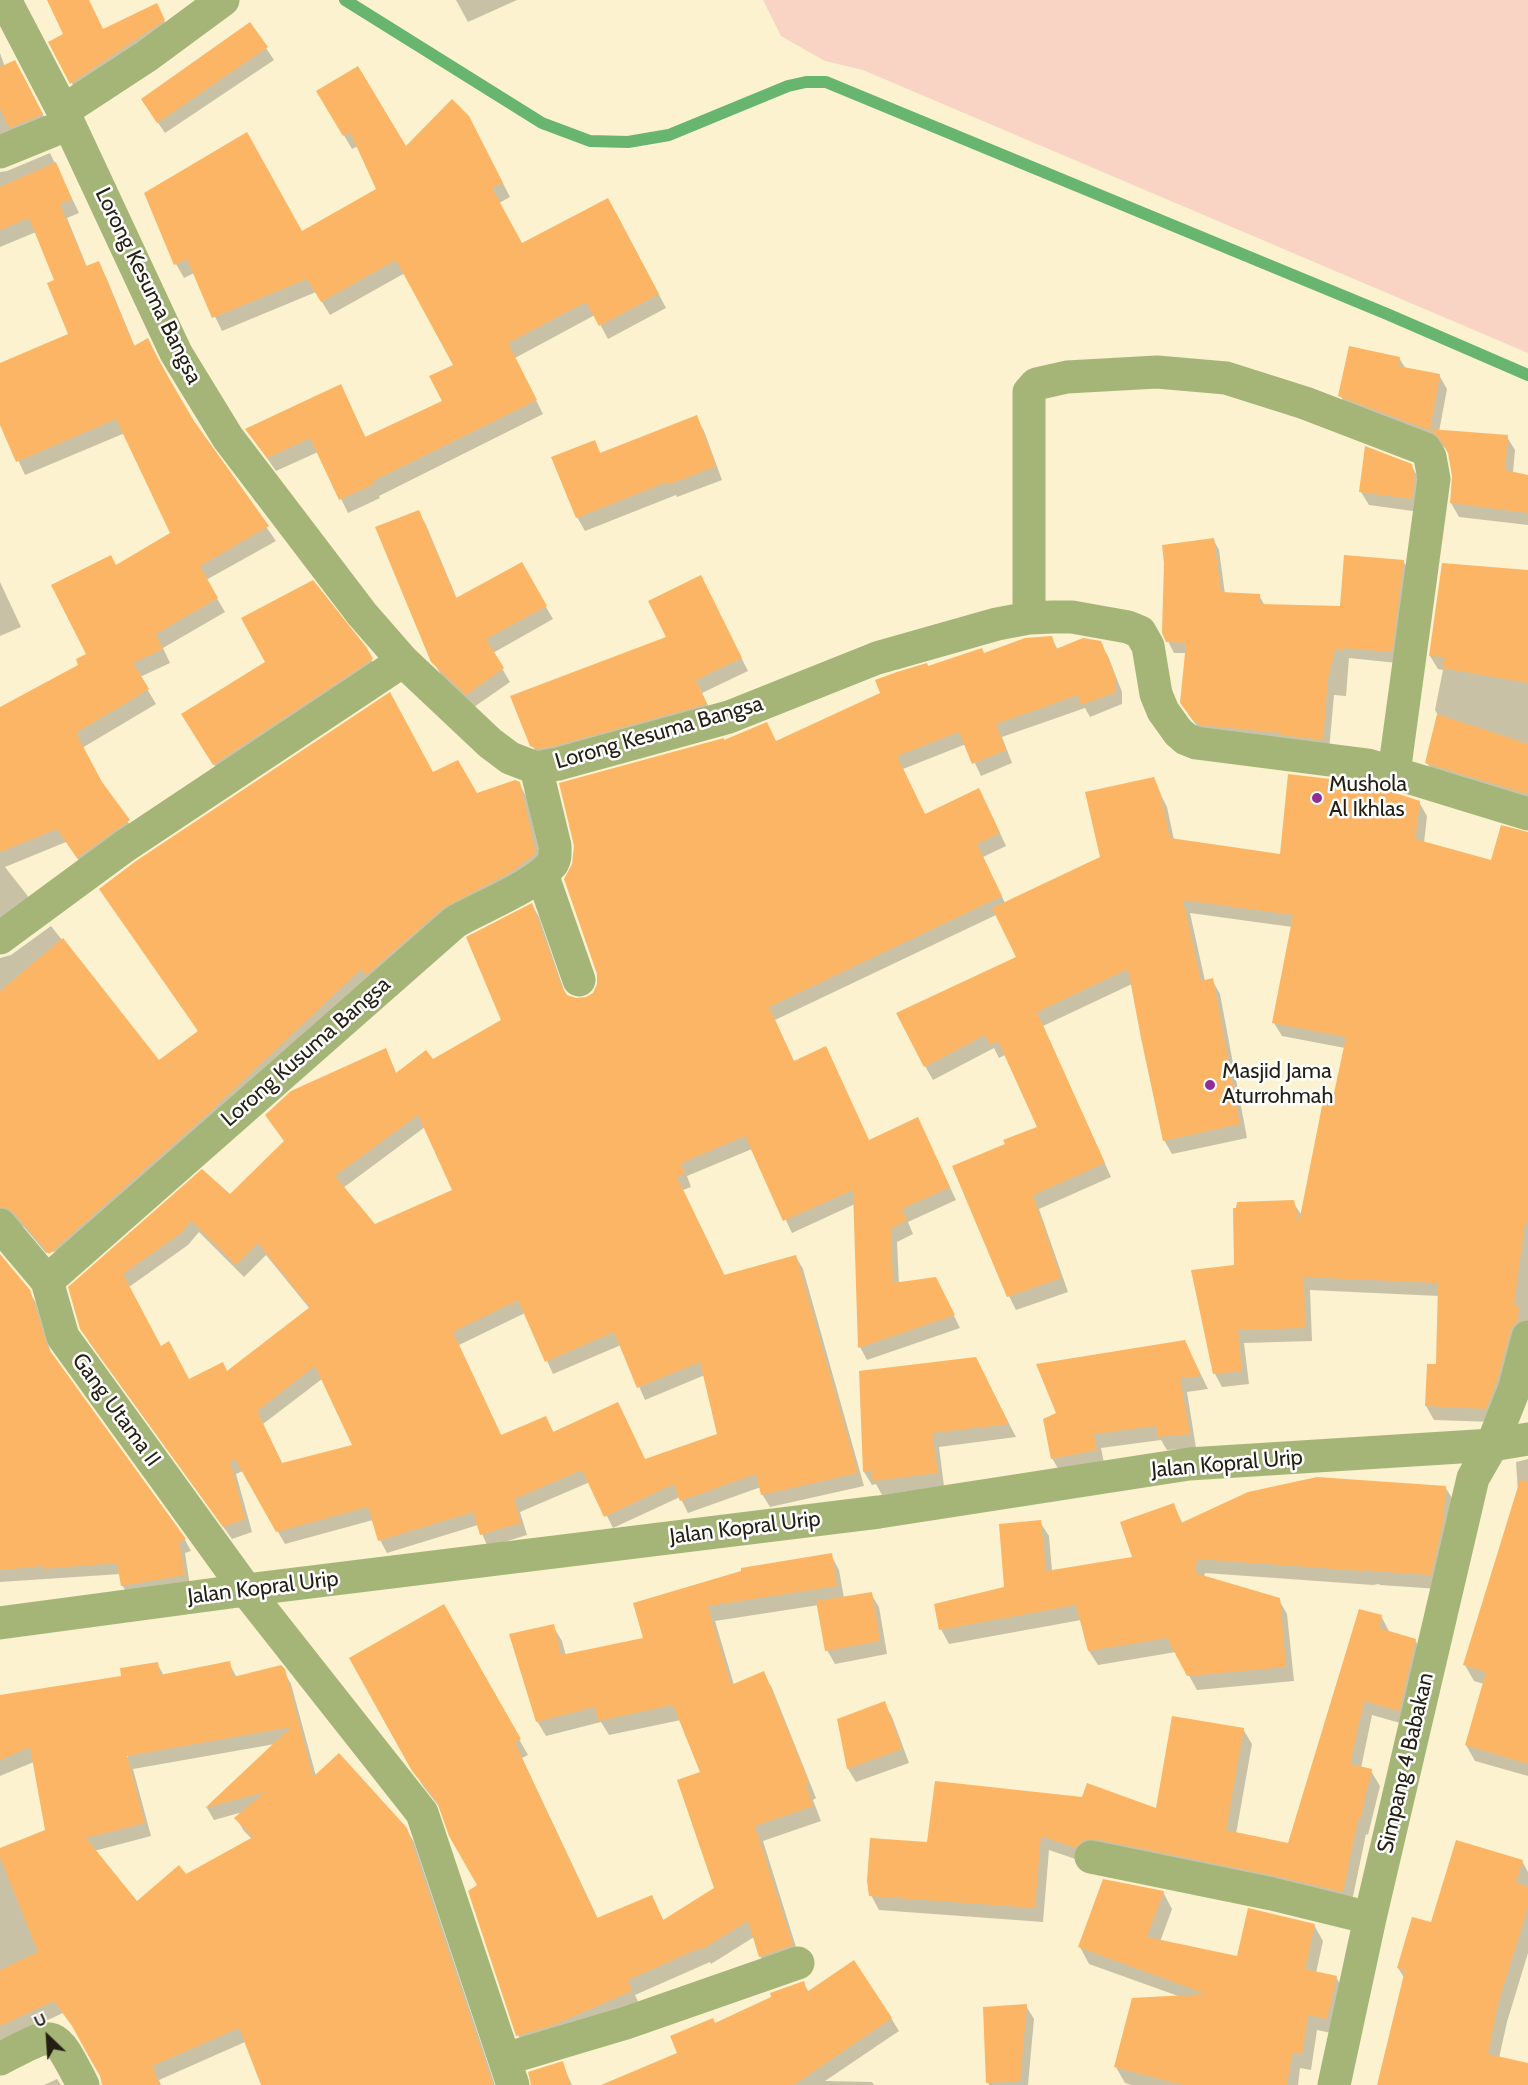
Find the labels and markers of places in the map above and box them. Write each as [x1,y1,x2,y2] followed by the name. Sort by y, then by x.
[1329,772,1407,824] place label: Mushola Al Ikhlas
[1310,791,1324,805] marker: Mushola Al Ikhlas
[1222,1059,1333,1110] place label: Masjid Jama Aturrohmah
[1203,1078,1217,1092] marker: Masjid Jama Aturrohmah

